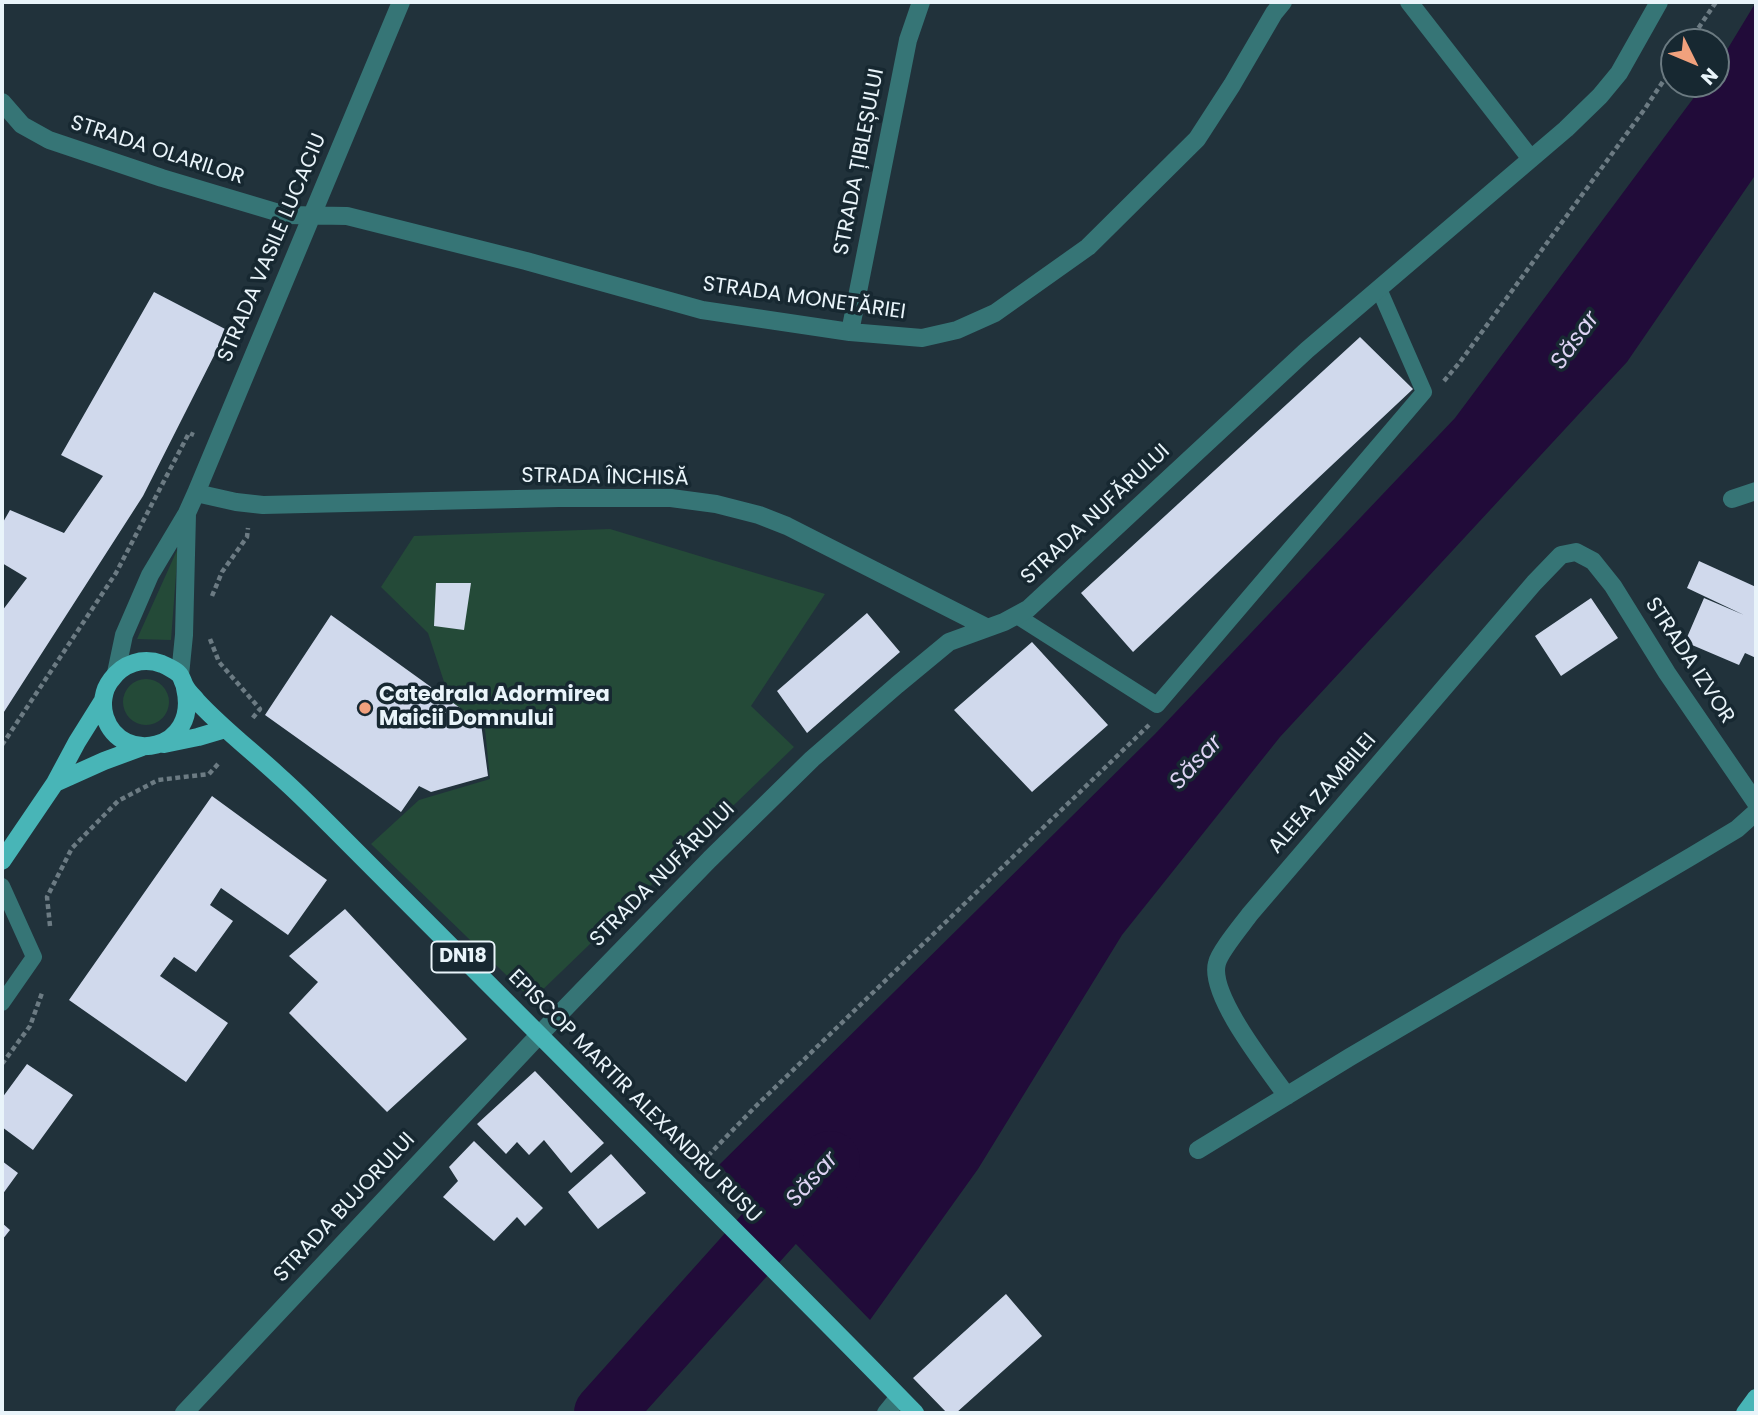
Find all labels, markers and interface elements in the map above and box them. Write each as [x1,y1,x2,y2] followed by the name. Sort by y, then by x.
[1660,28,1730,98] north arrow
[1695,62,1724,91] text: N
[830,67,890,257] street label: STRADA ȚIBLEȘULUI
[67,111,247,191] street label: STRADA OLARILOR
[213,130,333,366] street label: STRADA VASILE LUCACIU
[701,272,907,326] street label: STRADA MONETĂRIEI
[1546,307,1606,375] water label: Săsar
[1016,440,1176,590] street label: STRADA NUFĂRULUI
[521,464,689,492] street label: STRADA ÎNCHISĂ
[1639,593,1739,729] street label: STRADA IZVOR
[379,683,610,733] place label: Catedrala Adormirea Maicii Domnului
[357,700,373,716] marker: Catedrala Adormirea Maicii Domnului
[1264,729,1382,859] street label: ALEEA ZAMBILEI
[1165,730,1229,796] water label: Săsar
[585,797,741,953] street label: STRADA NUFĂRULUI
[432,942,494,973] road number: DN18
[502,965,766,1229] street label: EPISCOP MARTIR ALEXANDRU RUSU
[269,1128,421,1288] street label: STRADA BUJORULUI
[781,1147,845,1213] water label: Săsar

